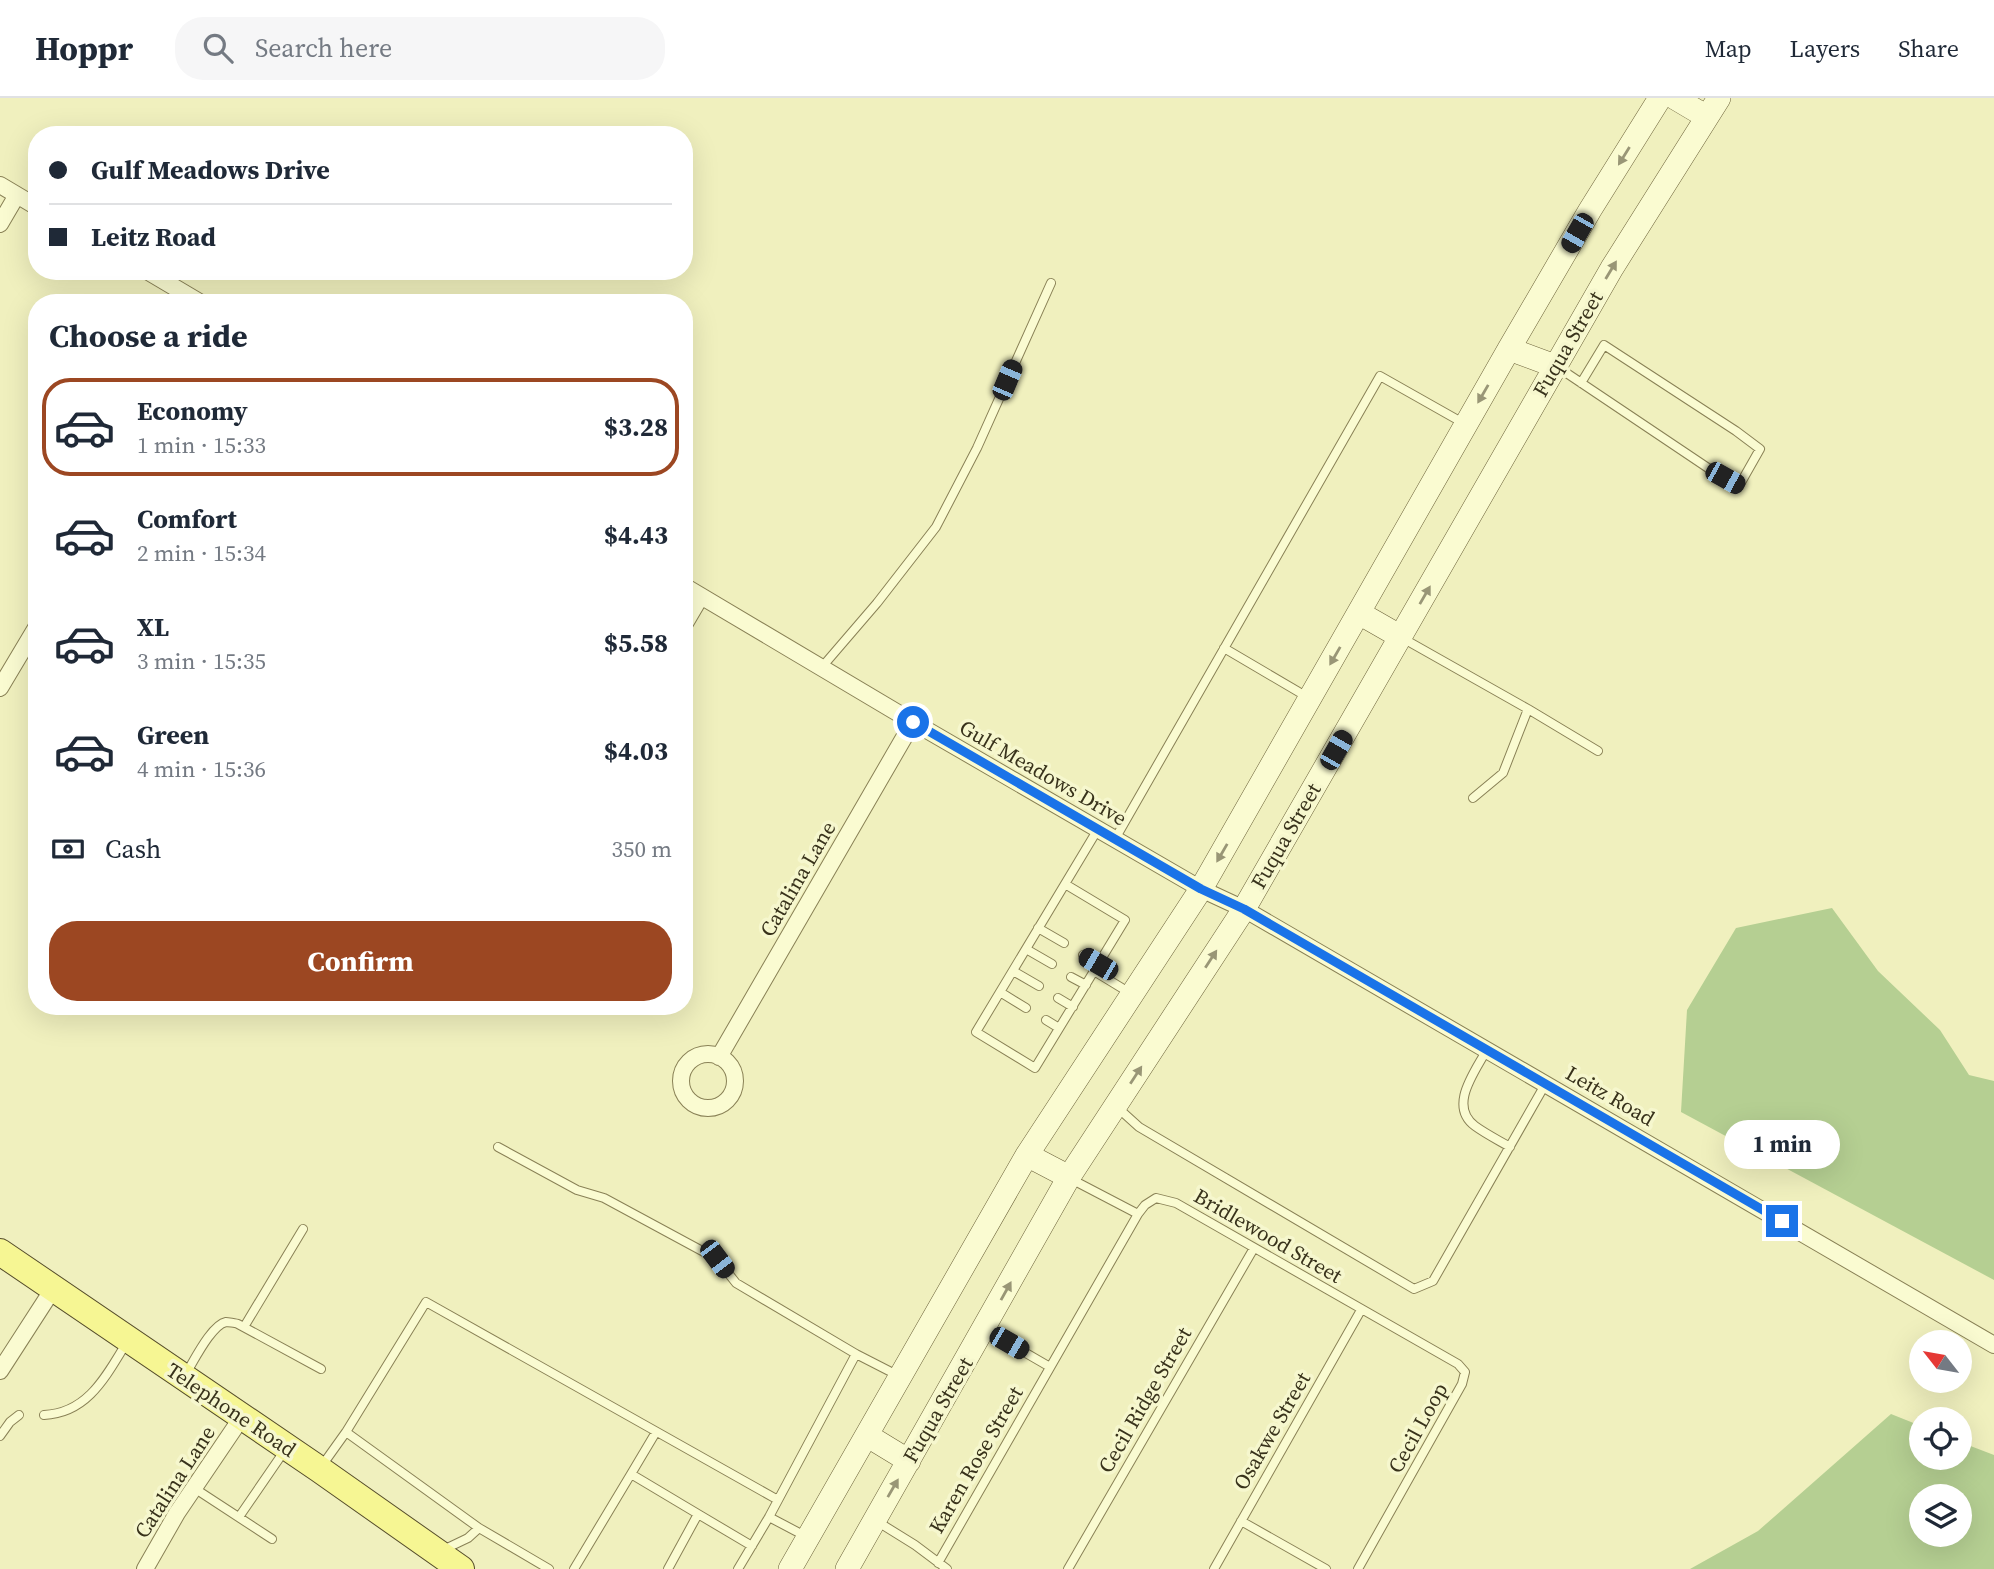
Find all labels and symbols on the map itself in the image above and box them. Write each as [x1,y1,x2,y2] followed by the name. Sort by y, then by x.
[1618,146,1631,166] one-way arrow
[1558,210,1597,256] car
[1604,260,1617,279] one-way arrow
[1526,285,1610,402] street label: Fuqua Street
[990,357,1025,403] car
[1477,384,1489,403] one-way arrow
[1702,459,1749,497] car
[1419,585,1431,605] one-way arrow
[1329,646,1341,665] one-way arrow
[897,706,929,738] route start
[954,713,1132,832] street label: Gulf Meadows Drive
[1317,727,1356,773] car
[1244,777,1328,894] street label: Fuqua Street
[753,816,842,942] street label: Catalina Lane
[1216,844,1228,863] one-way arrow
[1075,944,1122,984] car
[1204,950,1217,969] one-way arrow
[1560,1058,1660,1133] street label: Leitz Road
[1129,1065,1142,1085] one-way arrow
[1724,1119,1840,1168] callout: 1 min
[1189,1181,1348,1290] street label: Bridlewood Street
[1766,1205,1798,1237] route end
[696,1236,739,1282] car
[1000,1281,1012,1301] one-way arrow
[1091,1321,1198,1478] street label: Cecil Ridge Street
[986,1323,1033,1363] car
[1909,1330,1972,1393] north arrow
[896,1351,980,1468] street label: Fuqua Street
[161,1355,302,1464] street label: Telephone Road
[1226,1366,1317,1495] street label: Osakwe Street
[1381,1377,1454,1478] street label: Cecil Loop
[922,1381,1030,1539] street label: Karen Rose Street
[127,1420,222,1544] street label: Catalina Lane
[887,1479,899,1498] one-way arrow

